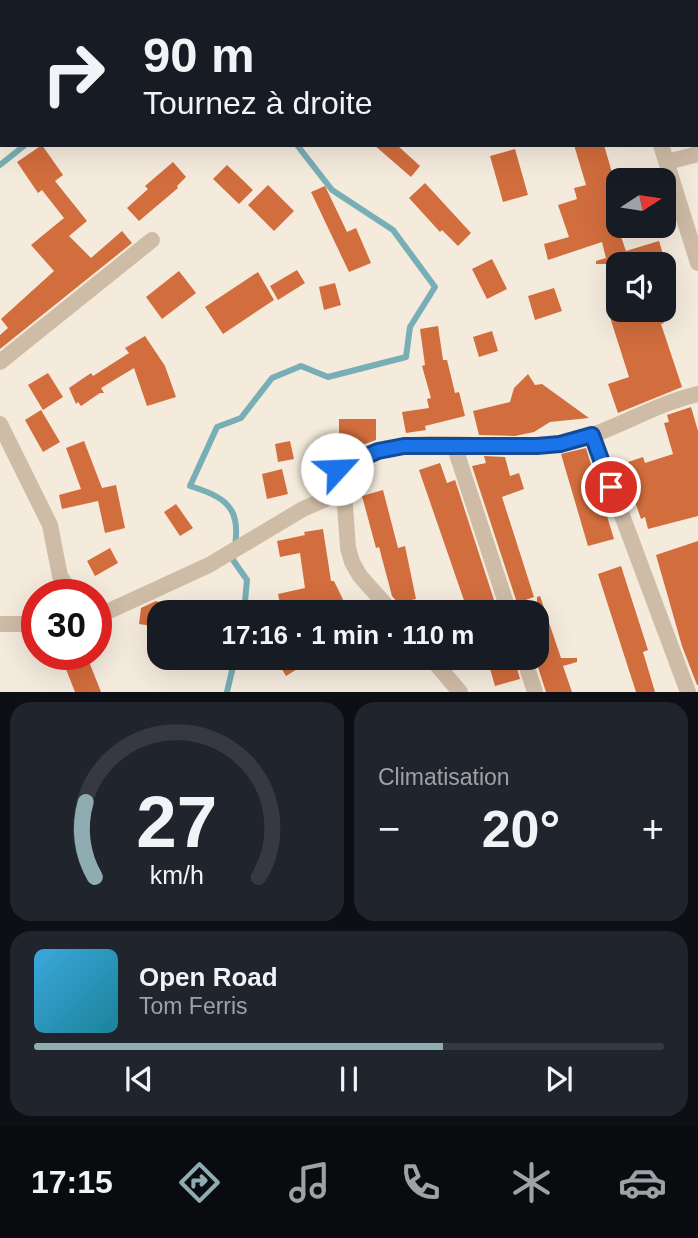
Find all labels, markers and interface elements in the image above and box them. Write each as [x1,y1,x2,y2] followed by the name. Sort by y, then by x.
[28,28,119,119] icon: right
[143,28,255,82] text: 90 m
[143,85,372,121] text: Tournez à droite
[606,168,676,238] north arrow
[606,168,676,322] map controls
[606,252,676,322] button: sound
[300,432,374,506] position arrow
[581,457,641,517] pin
[592,468,630,506] icon: arrive
[21,579,112,670] speed limit sign: 30
[222,620,474,650] text: 17:16 · 1 min · 110 m
[378,764,510,790] text: Climatisation
[137,782,217,863] text: 27
[482,800,560,858] text: 20°
[378,808,400,850] text: −
[642,808,664,850] text: +
[150,861,204,889] text: km/h
[139,962,278,992] text: Open Road
[139,993,248,1019] text: Tom Ferris
[120,1060,158,1098] icon: previous
[330,1060,368,1098] icon: pause
[540,1060,578,1098] icon: next
[175,1158,224,1207] icon: directions
[285,1158,334,1207] icon: music
[396,1158,445,1207] icon: phone
[507,1158,556,1207] icon: climate
[618,1158,667,1207] icon: car
[31,1164,113,1200] text: 17:15

